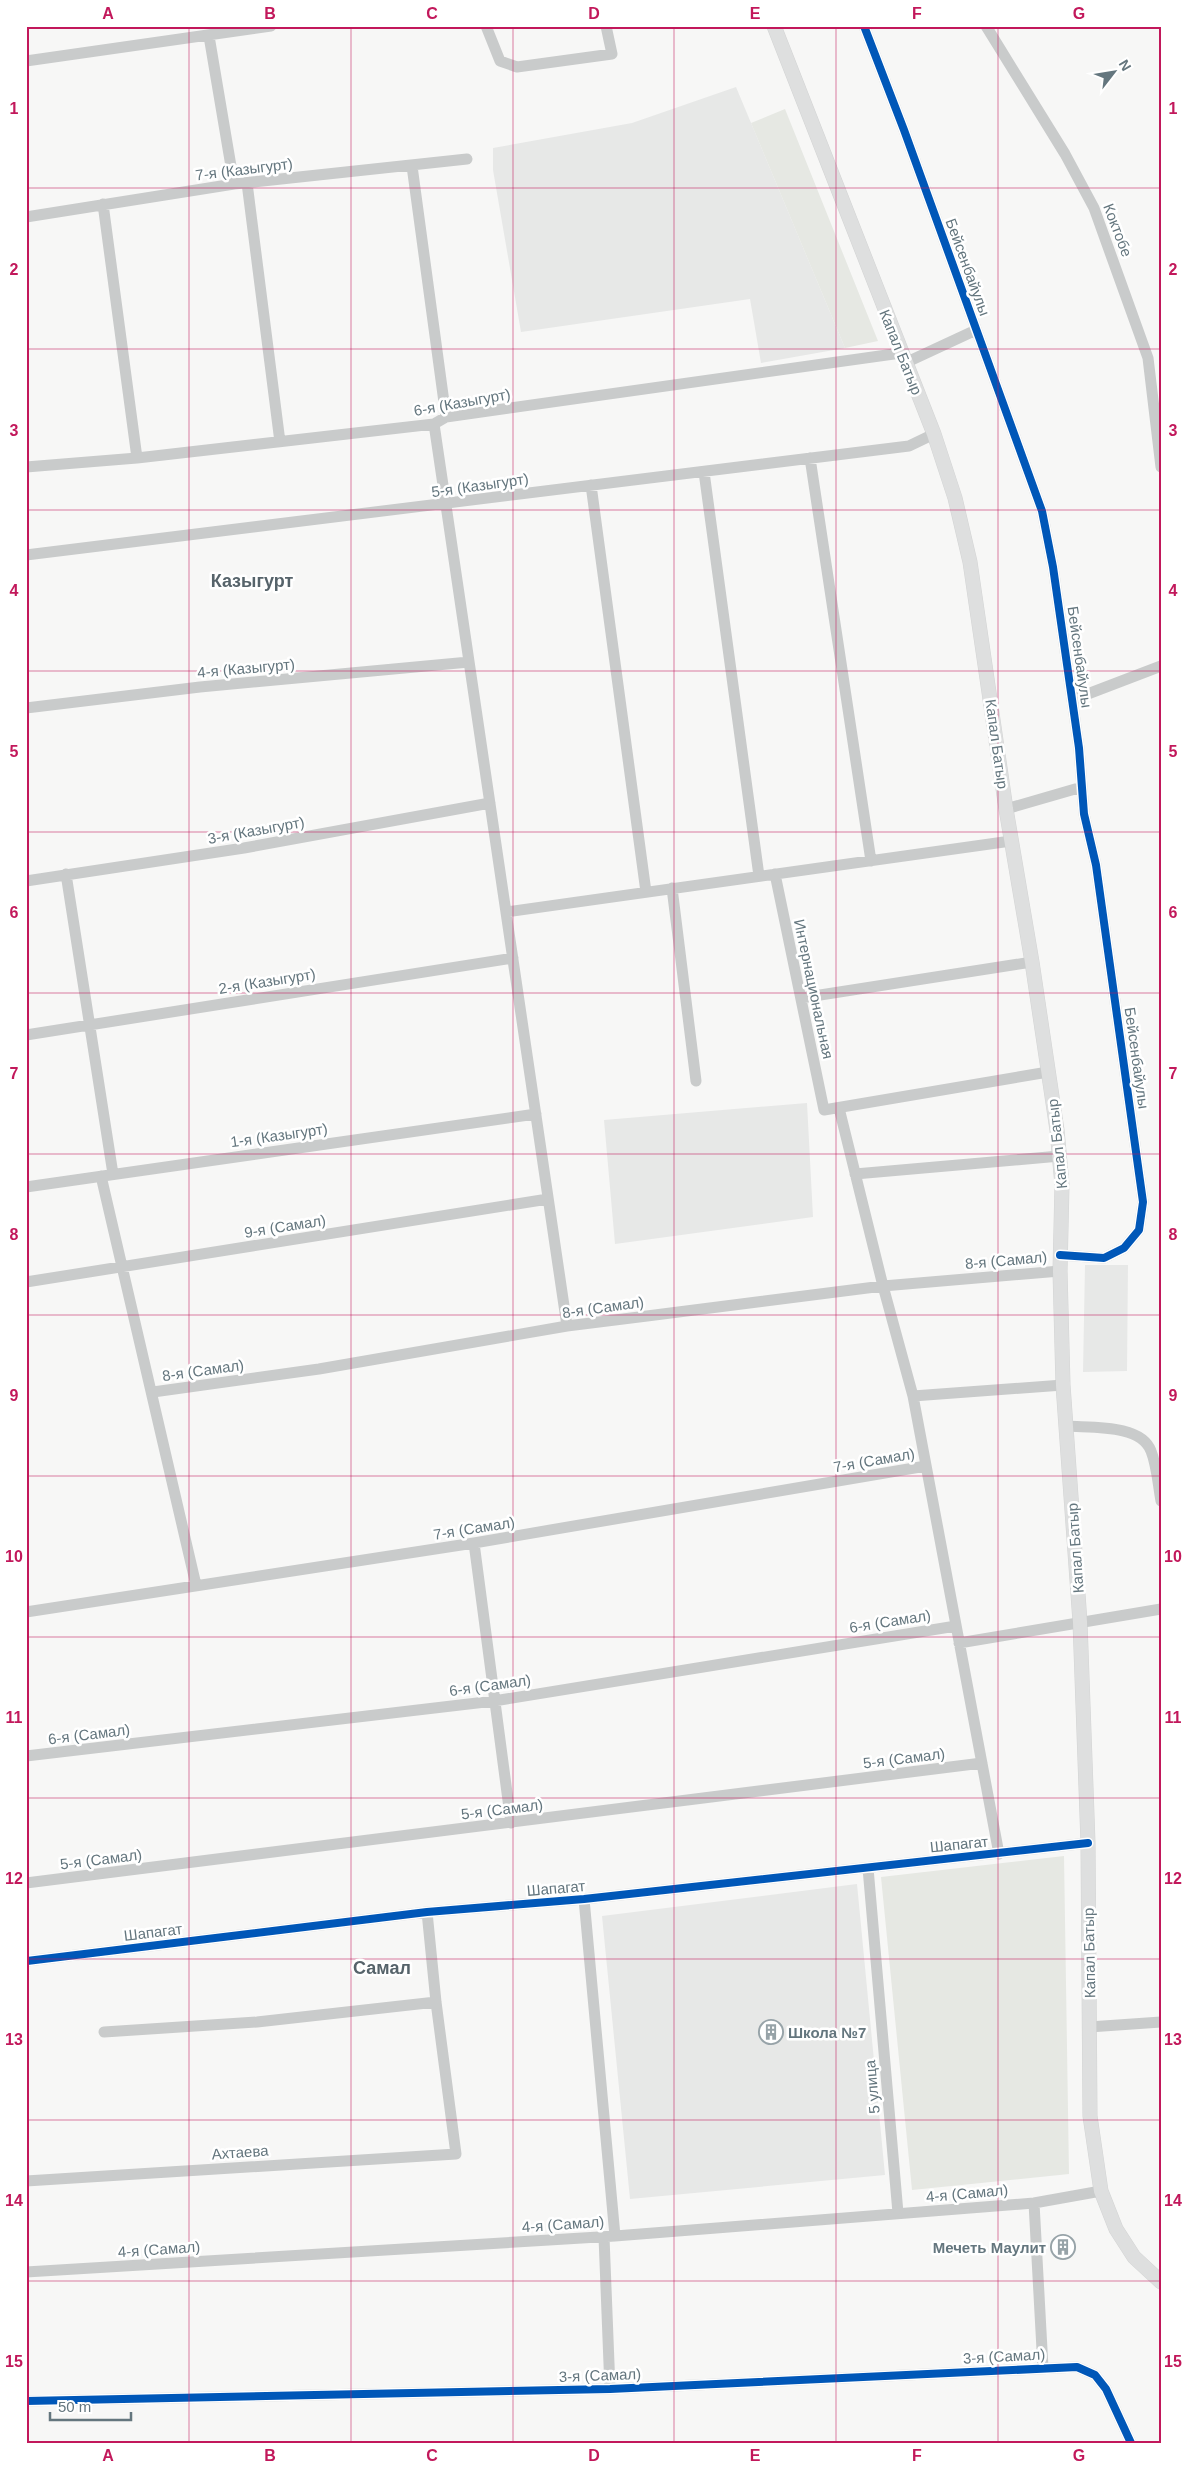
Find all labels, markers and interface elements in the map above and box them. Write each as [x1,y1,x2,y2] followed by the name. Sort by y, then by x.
[102,5,114,22] text: A
[264,5,276,22] text: B
[426,5,438,22] text: C
[588,5,600,22] text: D
[750,5,761,22] text: E
[912,5,922,22] text: F
[1073,5,1085,22] text: G
[1090,48,1140,98] north arrow
[1116,57,1135,74] text: N
[10,100,19,117] text: 1
[1169,100,1178,117] text: 1
[194,155,294,183] street label: 7-я (Казыгурт)
[1100,201,1136,259] street label: Коктобе
[943,216,993,318] street label: Бейсенбайулы
[10,261,19,278] text: 2
[1169,261,1178,278] text: 2
[876,307,926,397] street label: Капал Батыр
[412,385,512,419] street label: 6-я (Казыгурт)
[10,422,19,439] text: 3
[1169,422,1178,439] text: 3
[430,470,530,500] street label: 5-я (Казыгурт)
[211,571,293,591] district label: Казыгурт
[10,582,19,599] text: 4
[1169,582,1178,599] text: 4
[1064,605,1096,709] street label: Бейсенбайулы
[197,655,295,681] street label: 4-я (Казыгурт)
[982,698,1012,790] street label: Капал Батыр
[10,743,19,760] text: 5
[1169,743,1178,760] text: 5
[206,813,306,847] street label: 3-я (Казыгурт)
[10,904,19,921] text: 6
[1169,904,1178,921] text: 6
[791,918,837,1060] street label: Интернациональная
[217,965,317,997] street label: 2-я (Казыгурт)
[1121,1006,1153,1110] street label: Бейсенбайулы
[10,1065,19,1082] text: 7
[1169,1065,1178,1082] text: 7
[1044,1098,1070,1190] street label: Капал Батыр
[229,1120,329,1150] street label: 1-я (Казыгурт)
[243,1211,327,1241] street label: 9-я (Самал)
[10,1226,19,1243] text: 8
[1169,1226,1178,1243] text: 8
[964,1248,1048,1272] street label: 8-я (Самал)
[561,1293,645,1321] street label: 8-я (Самал)
[161,1356,245,1384] street label: 8-я (Самал)
[10,1387,19,1404] text: 9
[1169,1387,1178,1404] text: 9
[832,1444,916,1476] street label: 7-я (Самал)
[1063,1502,1087,1594] street label: Капал Батыр
[432,1513,516,1543] street label: 7-я (Самал)
[5,1548,23,1565] text: 10
[1164,1548,1182,1565] text: 10
[848,1606,932,1636] street label: 6-я (Самал)
[448,1671,532,1699] street label: 6-я (Самал)
[6,1709,23,1726] text: 11
[1165,1709,1182,1726] text: 11
[47,1721,131,1747] street label: 6-я (Самал)
[862,1745,946,1771] street label: 5-я (Самал)
[460,1796,544,1822] street label: 5-я (Самал)
[929,1832,989,1856] street label: Шапагат
[59,1846,143,1872] street label: 5-я (Самал)
[5,1870,23,1887] text: 12
[1164,1870,1182,1887] text: 12
[526,1877,586,1899] street label: Шапагат
[1080,1908,1098,1998] street label: Капал Батыр
[123,1920,183,1944] street label: Шапагат
[353,1958,411,1978] district label: Самал
[758,2019,784,2045] building icon: Школа №7
[788,2024,866,2041] place label: Школа №7
[5,2031,23,2048] text: 13
[1164,2031,1182,2048] text: 13
[861,2059,883,2115] street label: 5 улица
[211,2141,270,2162] street label: Ахтаева
[925,2181,1009,2205] street label: 4-я (Самал)
[5,2192,23,2209] text: 14
[1164,2192,1182,2209] text: 14
[521,2213,605,2235] street label: 4-я (Самал)
[1050,2234,1076,2260] building icon: Мечеть Маулит
[117,2238,201,2260] street label: 4-я (Самал)
[933,2239,1046,2256] place label: Мечеть Маулит
[962,2345,1046,2367] street label: 3-я (Самал)
[5,2353,23,2370] text: 15
[1164,2353,1182,2370] text: 15
[559,2365,641,2385] street label: 3-я (Самал)
[50,2389,131,2421] scale bar
[58,2398,91,2415] text: 50 m
[102,2447,114,2464] text: A
[264,2447,276,2464] text: B
[426,2447,438,2464] text: C
[588,2447,600,2464] text: D
[750,2447,761,2464] text: E
[912,2447,922,2464] text: F
[1073,2447,1085,2464] text: G

